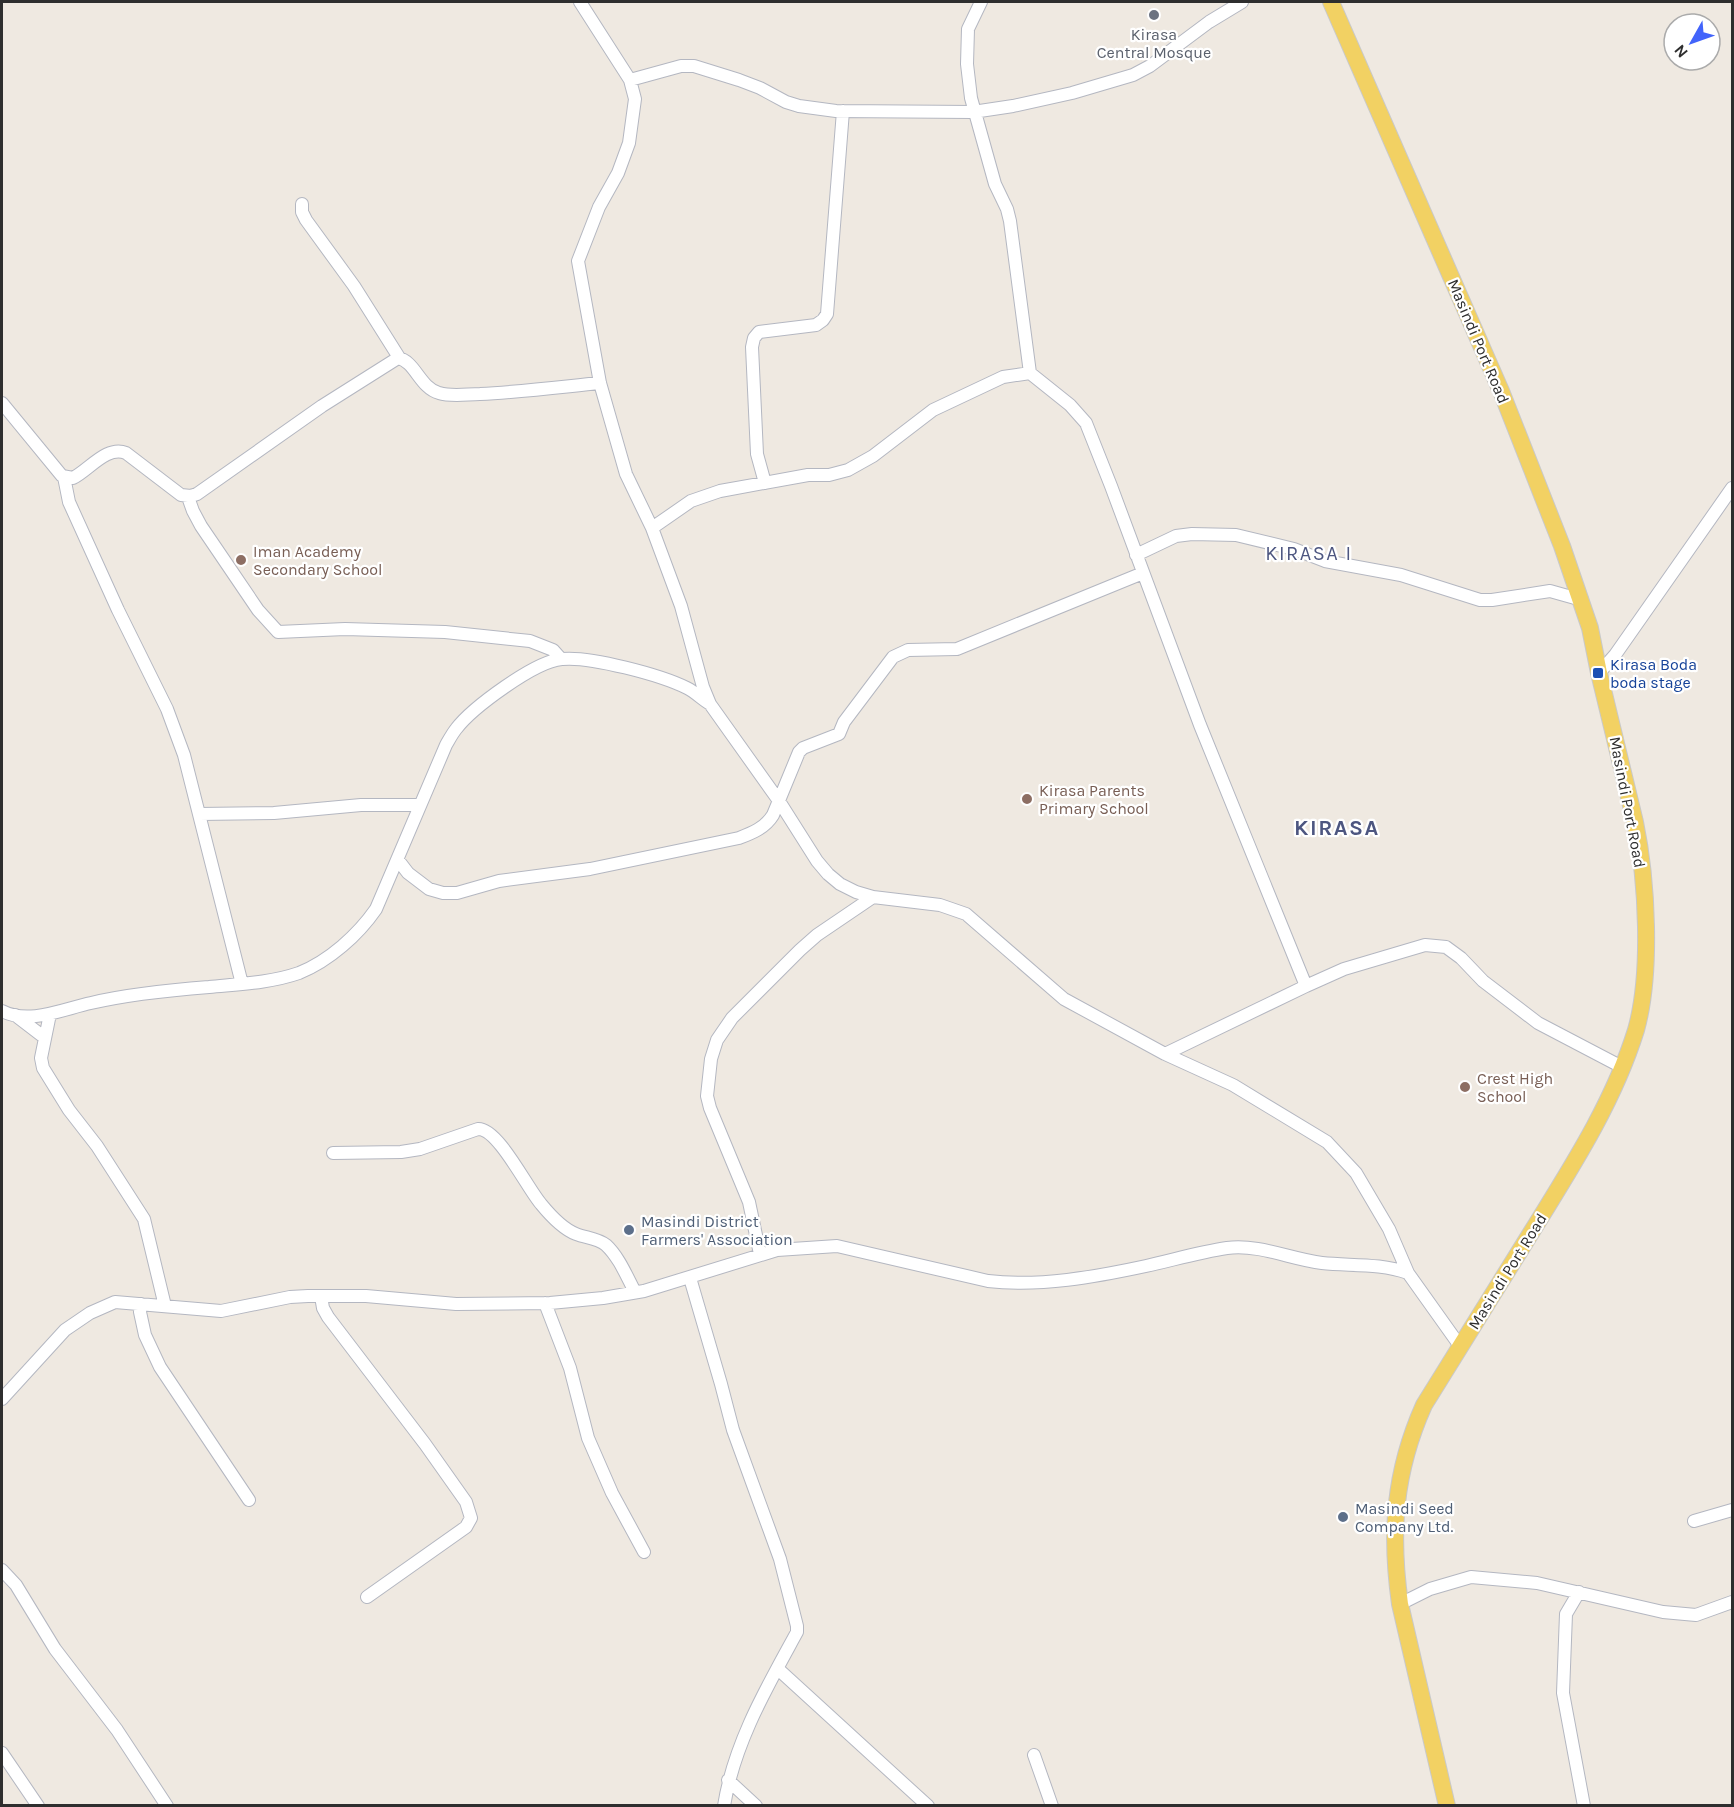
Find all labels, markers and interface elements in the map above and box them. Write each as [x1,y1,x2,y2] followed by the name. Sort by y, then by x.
[1147,8,1161,22] marker: Kirasa Central Mosque
[1662,12,1722,72] north arrow
[1097,25,1211,62] place label: Kirasa Central Mosque
[1670,41,1692,62] text: N
[1444,276,1513,406] street label: Masindi Port Road
[253,542,382,579] place label: Iman Academy Secondary School
[1265,542,1353,565] district label: KIRASA I
[234,553,248,567] marker: Iman Academy Secondary School
[1610,655,1697,692] place label: Kirasa Boda boda stage
[1591,666,1605,680] marker: Kirasa Boda boda stage
[1605,735,1650,869] street label: Masindi Port Road
[1039,781,1149,818] place label: Kirasa Parents Primary School
[1020,792,1034,806] marker: Kirasa Parents Primary School
[1294,815,1380,841] district label: KIRASA
[1477,1069,1553,1106] place label: Crest High School
[1458,1080,1472,1094] marker: Crest High School
[1464,1210,1551,1333] street label: Masindi Port Road
[641,1212,793,1249] place label: Masindi District Farmers' Association
[622,1223,636,1237] marker: Masindi District Farmers' Association
[1355,1499,1454,1536] place label: Masindi Seed Company Ltd.
[1336,1510,1350,1524] marker: Masindi Seed Company Ltd.

